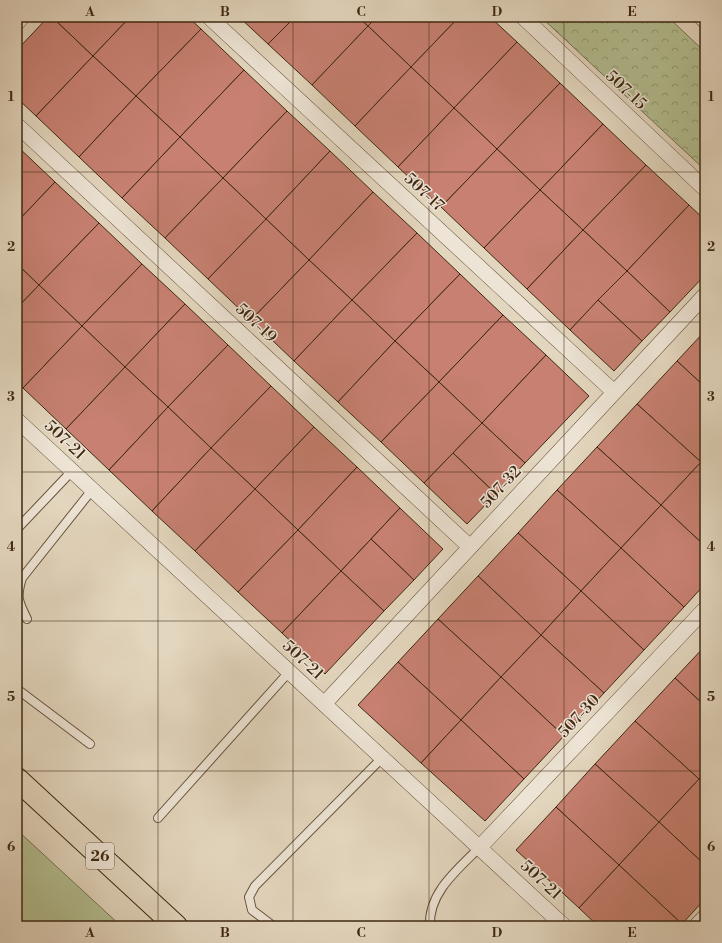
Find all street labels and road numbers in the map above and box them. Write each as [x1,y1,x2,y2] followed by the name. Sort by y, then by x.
[601,66,651,114] street label: 507-15
[400,169,448,215] street label: 507-17
[231,299,281,347] street label: 507-19
[40,416,90,464] street label: 507-21
[476,462,526,512] street label: 507-32
[278,636,328,684] street label: 507-21
[554,690,604,742] street label: 507-30
[86,843,114,869] road number: 26
[516,856,566,904] street label: 507-21

